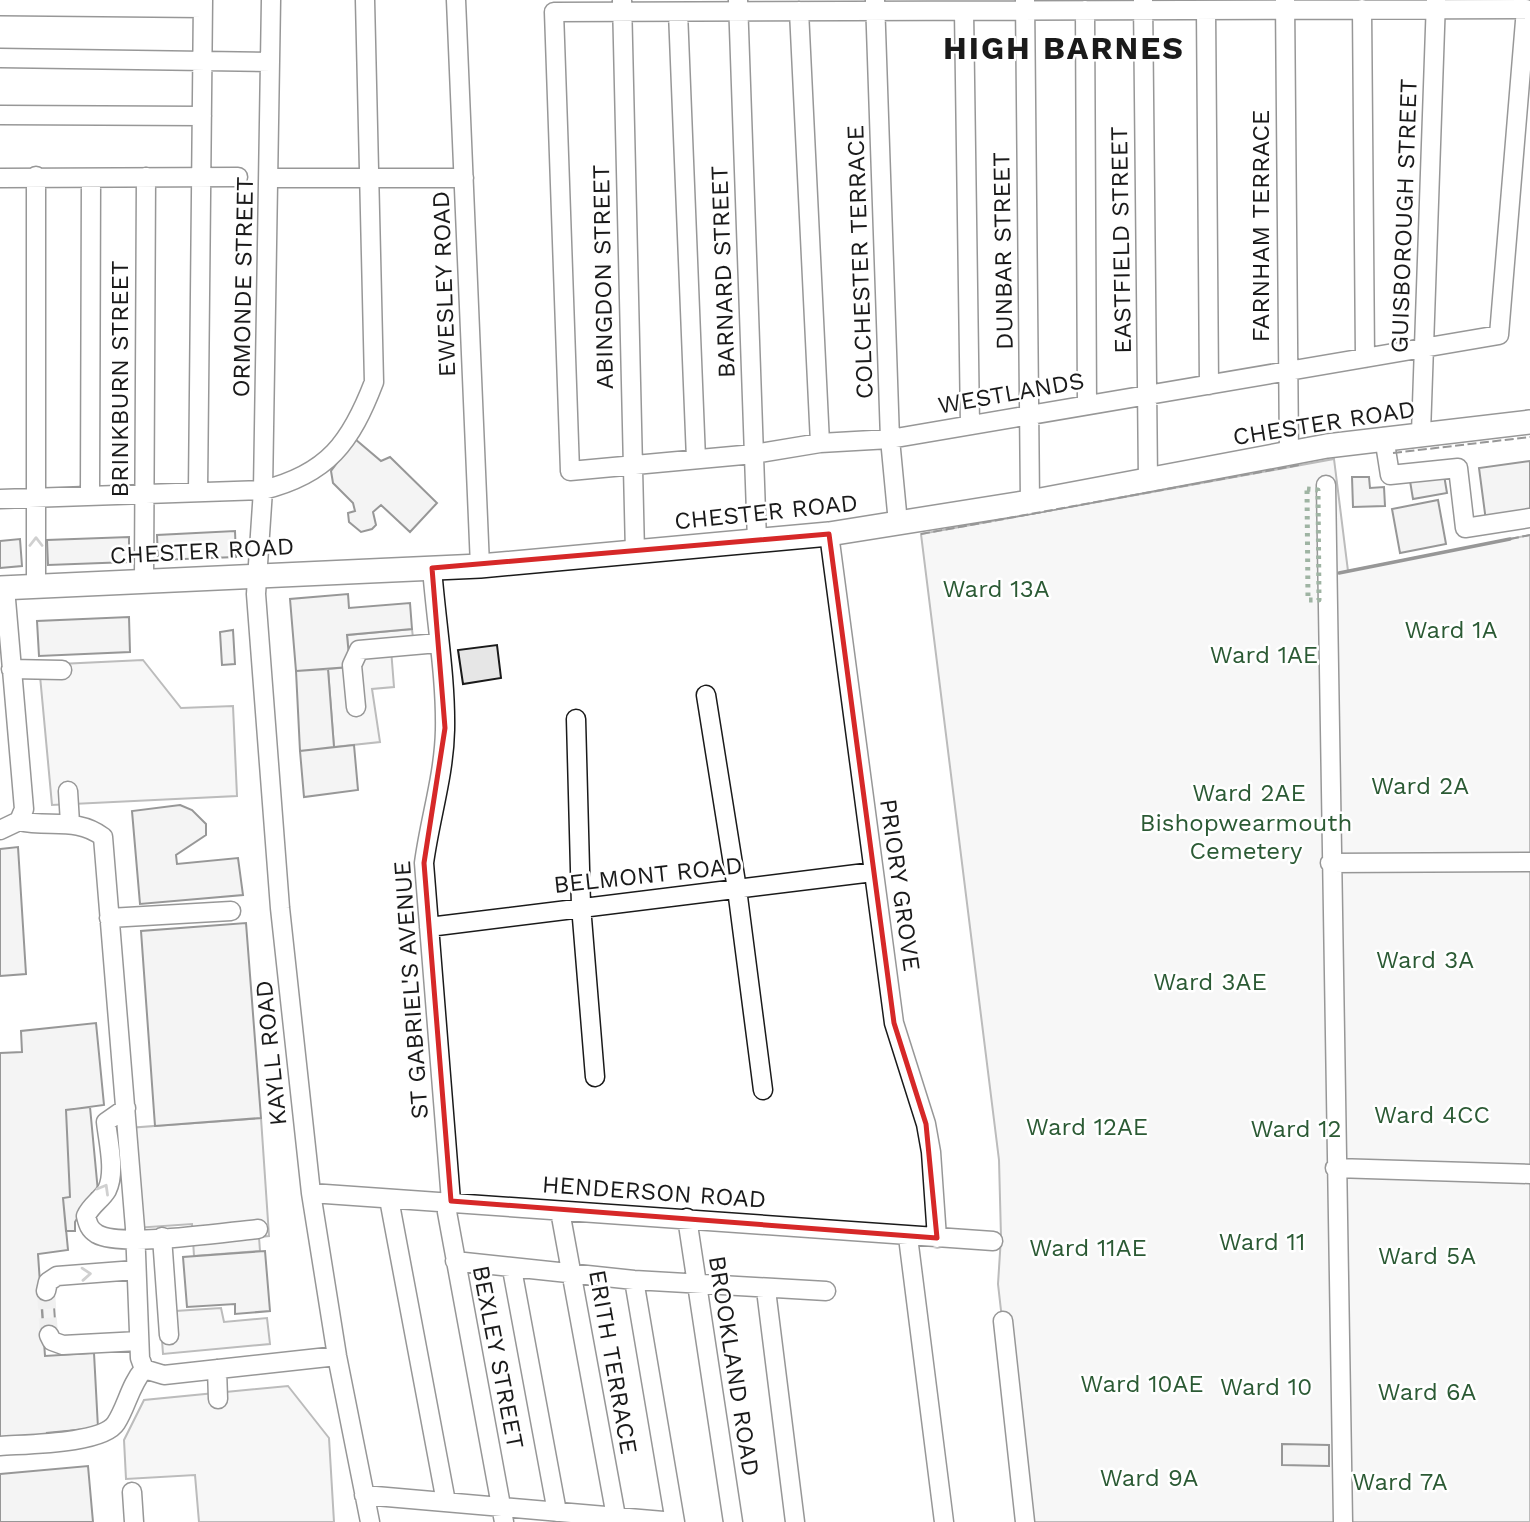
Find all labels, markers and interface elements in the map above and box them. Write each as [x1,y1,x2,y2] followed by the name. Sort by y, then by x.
[943,29,1185,67] district label: HIGH BARNES
[1385,78,1423,354] street label: GUISBOROUGH STREET
[1247,110,1275,342] street label: FARNHAM TERRACE
[841,124,879,400] street label: COLCHESTER TERRACE
[1105,126,1137,354] street label: EASTFIELD STREET
[987,152,1019,350] street label: DUNBAR STREET
[587,164,619,390] street label: ABINGDON STREET
[705,165,741,379] street label: BARNARD STREET
[227,176,259,398] street label: ORMONDE STREET
[427,191,461,377] street label: EWESLEY ROAD
[106,261,134,497] street label: BRINKBURN STREET
[936,366,1086,420] street label: WESTLANDS
[1231,395,1417,451] street label: CHESTER ROAD
[673,488,859,536] street label: CHESTER ROAD
[109,532,295,570] street label: CHESTER ROAD
[28,536,44,546] one-way arrow
[942,575,1050,603] park label: Ward 13A
[1404,616,1498,644] park label: Ward 1A
[1210,641,1318,669] park label: Ward 1AE
[1371,772,1469,800] park label: Ward 2A
[1192,779,1306,807] park label: Ward 2AE
[874,797,926,973] street label: PRIORY GROVE
[1140,809,1352,865] park label: Bishopwearmouth Cemetery
[552,851,744,899] street label: BELMONT ROAD
[388,860,434,1120] street label: ST GABRIEL'S AVENUE
[1376,946,1474,974] park label: Ward 3A
[1153,968,1267,996] park label: Ward 3AE
[249,979,293,1127] street label: KAYLL ROAD
[1374,1101,1490,1129] park label: Ward 4CC
[1026,1113,1148,1141] park label: Ward 12AE
[1250,1115,1342,1143] park label: Ward 12
[541,1170,767,1214] street label: HENDERSON ROAD
[96,1184,109,1197] one-way arrow
[1219,1228,1305,1256] park label: Ward 11
[1029,1234,1147,1262] park label: Ward 11AE
[1378,1242,1476,1270] park label: Ward 5A
[703,1254,765,1478] street label: BROOKLAND ROAD
[466,1263,530,1451] street label: BEXLEY STREET
[81,1266,92,1281] one-way arrow
[583,1268,643,1456] street label: ERITH TERRACE
[1080,1370,1204,1398] park label: Ward 10AE
[1220,1373,1312,1401] park label: Ward 10
[1378,1378,1477,1406] park label: Ward 6A
[1100,1464,1199,1492] park label: Ward 9A
[1352,1468,1448,1496] park label: Ward 7A

